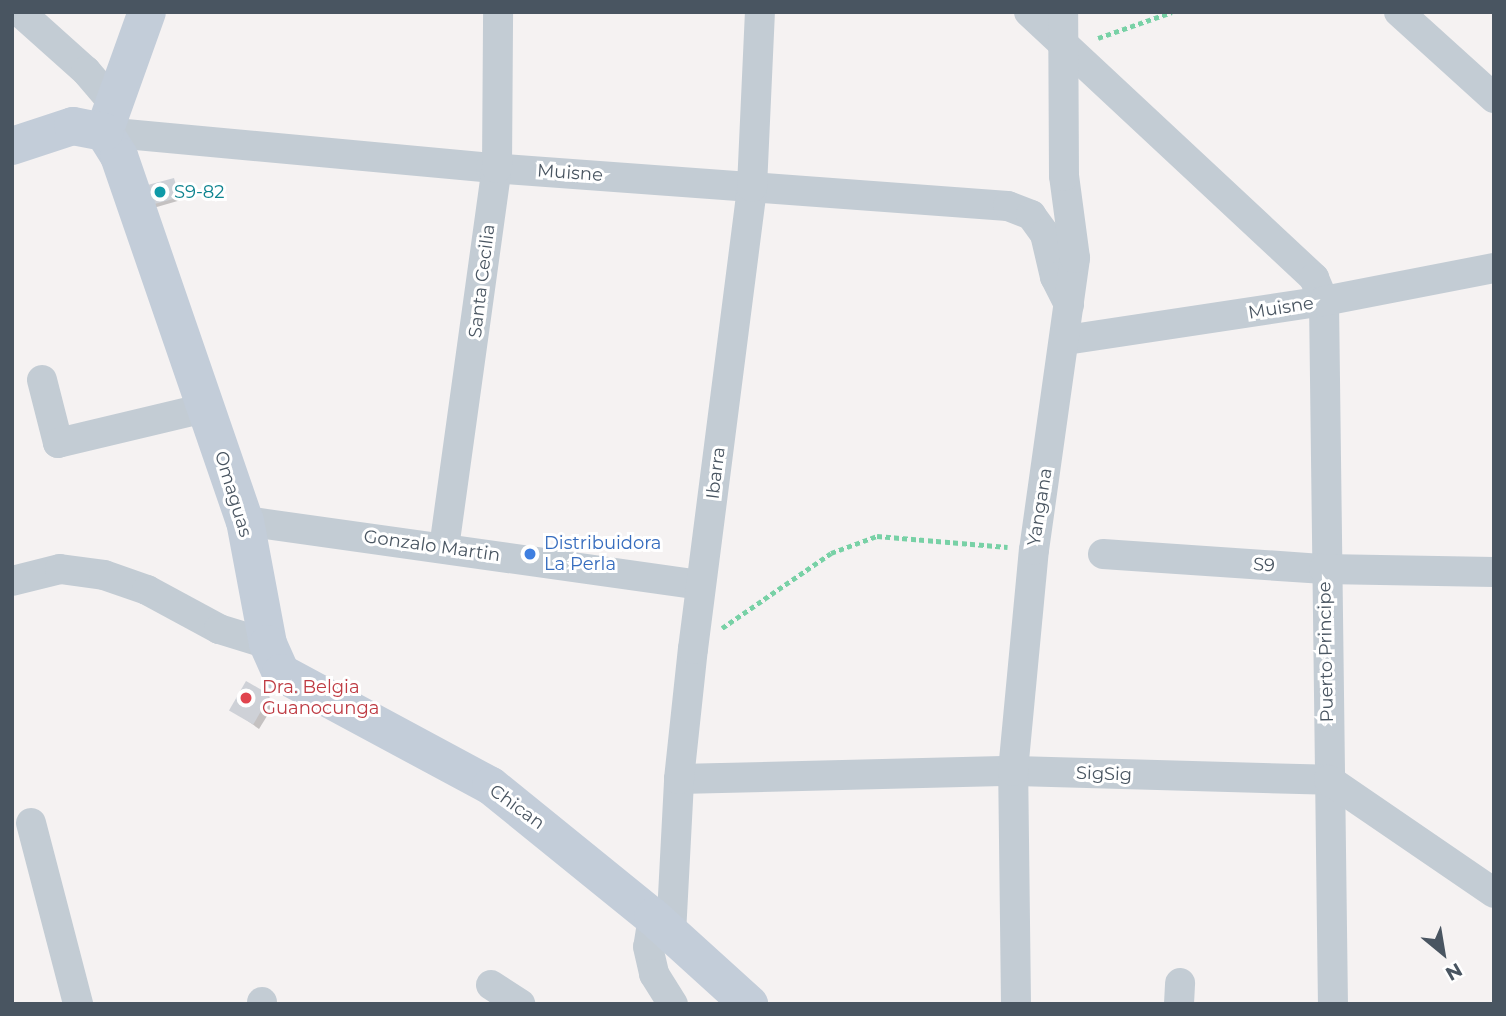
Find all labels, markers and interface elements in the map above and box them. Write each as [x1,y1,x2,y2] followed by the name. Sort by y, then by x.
[536,160,604,186] street label: Muisne
[174,181,225,203] place label: S9-82
[152,184,168,200] marker: S9-82
[464,223,500,339] street label: Santa Cecilia
[1247,292,1315,324] street label: Muisne
[702,446,730,500] street label: Ibarra
[210,448,256,540] street label: Omaguas
[1023,466,1057,548] street label: Yangana
[362,526,502,566] street label: Gonzalo Martin
[544,533,661,576] place label: Distribuidora La Perla
[522,546,538,562] marker: Distribuidora La Perla
[1252,553,1276,577] street label: S9
[1314,581,1338,723] street label: Puerto Principe
[262,677,379,720] place label: Dra. Belgia Guanocunga
[236,688,256,708] marker: Dra. Belgia Guanocunga
[1076,762,1132,786] street label: SigSig
[485,780,549,834] street label: Chican
[1408,918,1478,988] north arrow
[1441,958,1466,985] text: N

